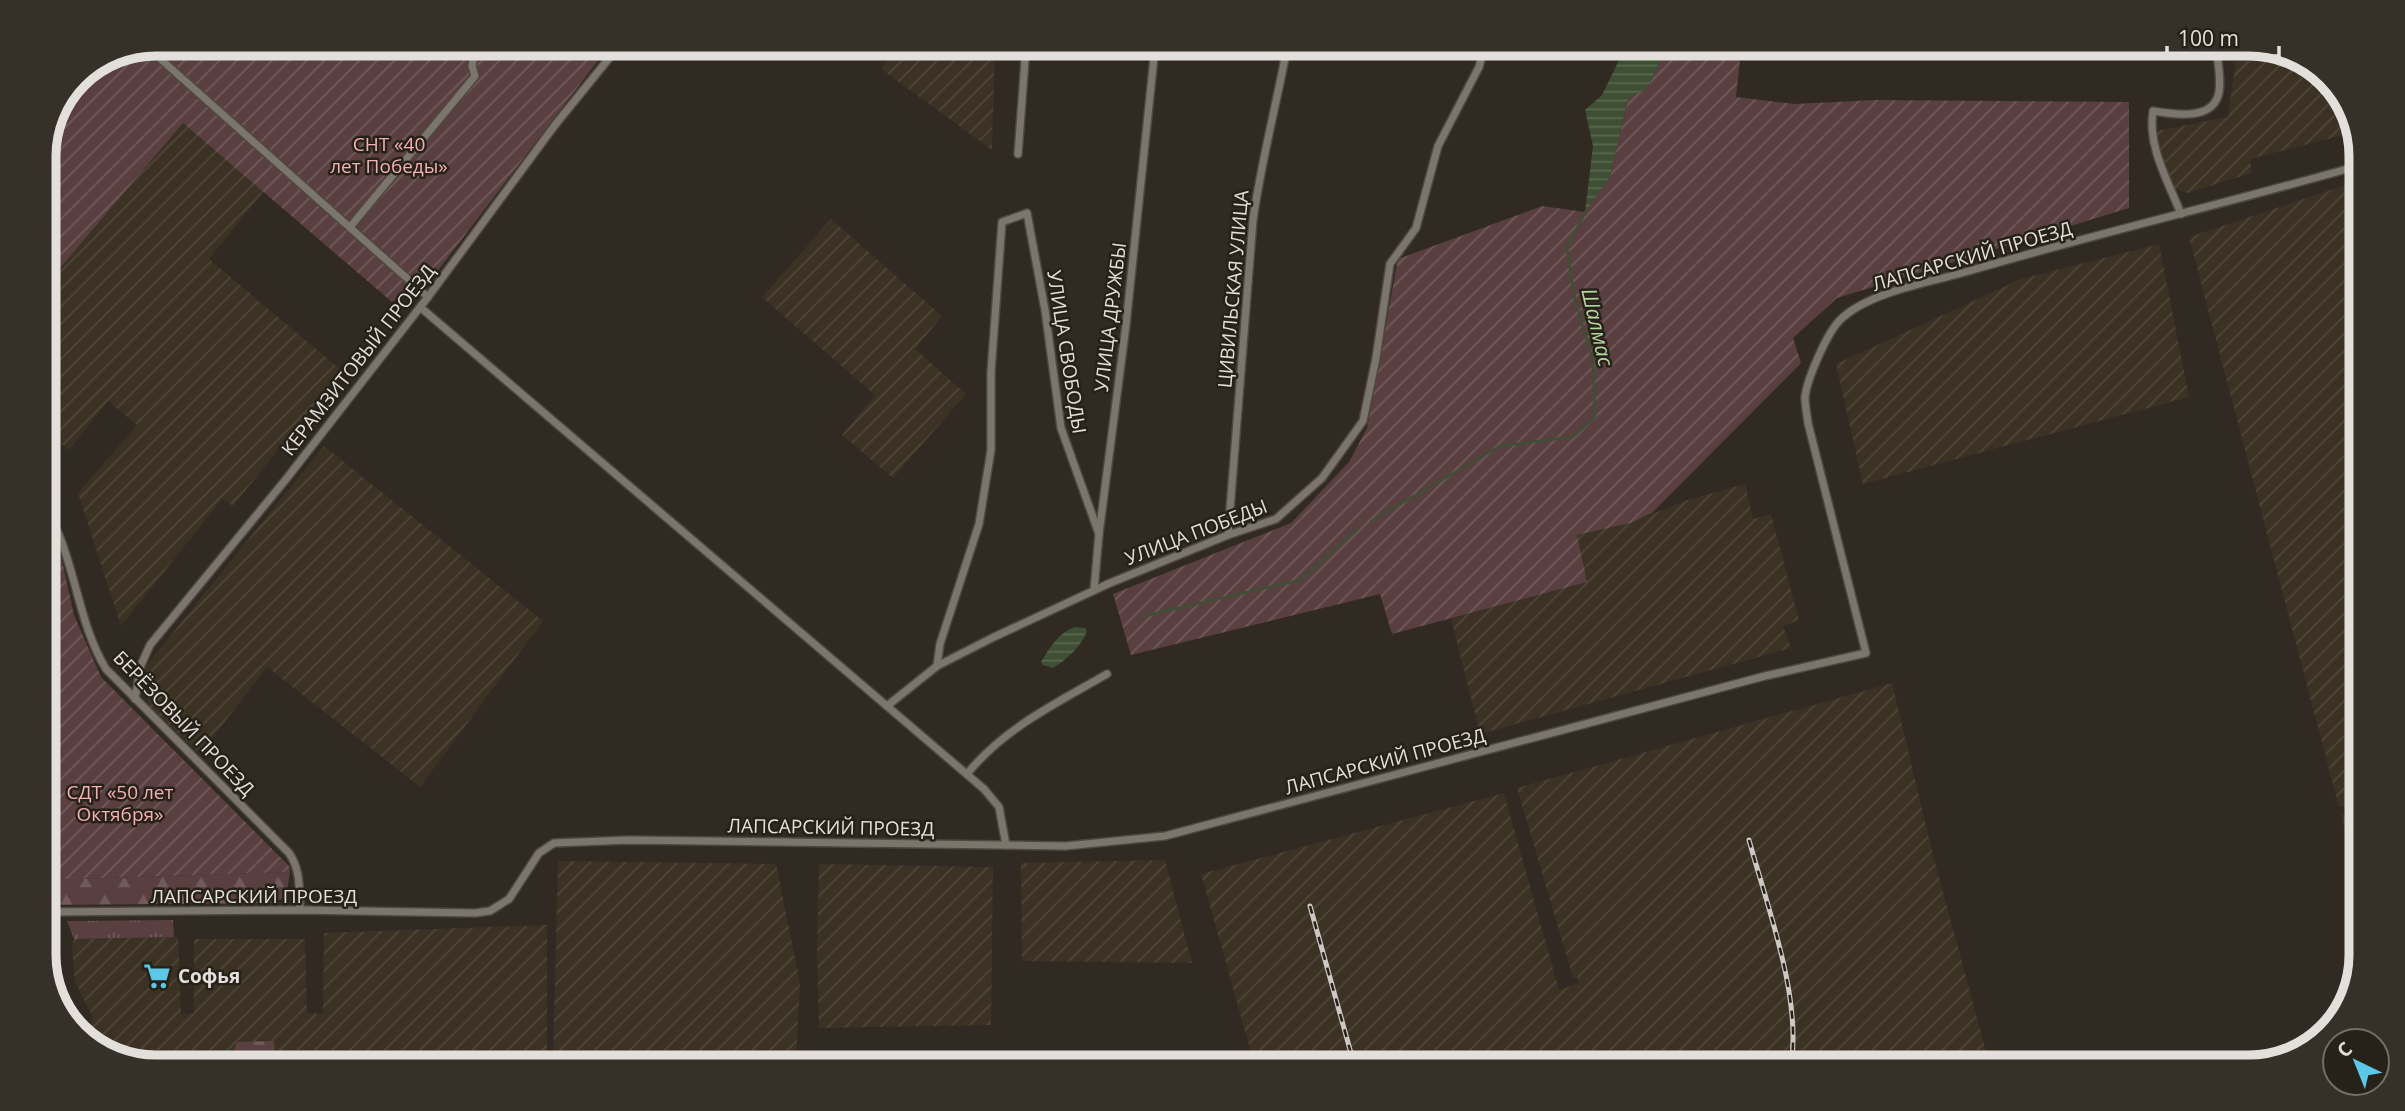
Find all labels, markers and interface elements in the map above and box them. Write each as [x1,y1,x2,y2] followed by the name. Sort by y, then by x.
[2167,14,2279,58] scale bar
[2178,24,2239,52] text: 100 m
[330,131,448,179] park label: СНТ «40 лет Победы»
[1211,189,1255,389] street label: ЦИВИЛЬСКАЯ УЛИЦА
[1869,215,2075,297] street label: ЛАПСАРСКИЙ ПРОЕЗД
[1088,241,1132,393] street label: УЛИЦА ДРУЖБЫ
[275,259,441,461] street label: КЕРАМЗИТОВЫЙ ПРОЕЗД
[1041,268,1093,436] street label: УЛИЦА СВОБОДЫ
[1575,285,1621,369] water label: Шалмас
[1121,493,1271,571] street label: УЛИЦА ПОБЕДЫ
[108,645,260,801] street label: БЕРЁЗОВЫЙ ПРОЕЗД
[1282,722,1488,800] street label: ЛАПСАРСКИЙ ПРОЕЗД
[67,779,174,827] park label: СДТ «50 лет Октября»
[727,812,935,842] street label: ЛАПСАРСКИЙ ПРОЕЗД
[151,883,357,909] street label: ЛАПСАРСКИЙ ПРОЕЗД
[142,961,172,991] supermarket icon: Софья
[178,963,240,989] place label: Софья
[2321,1027,2391,1097] north arrow
[2331,1036,2358,1063] text: С

